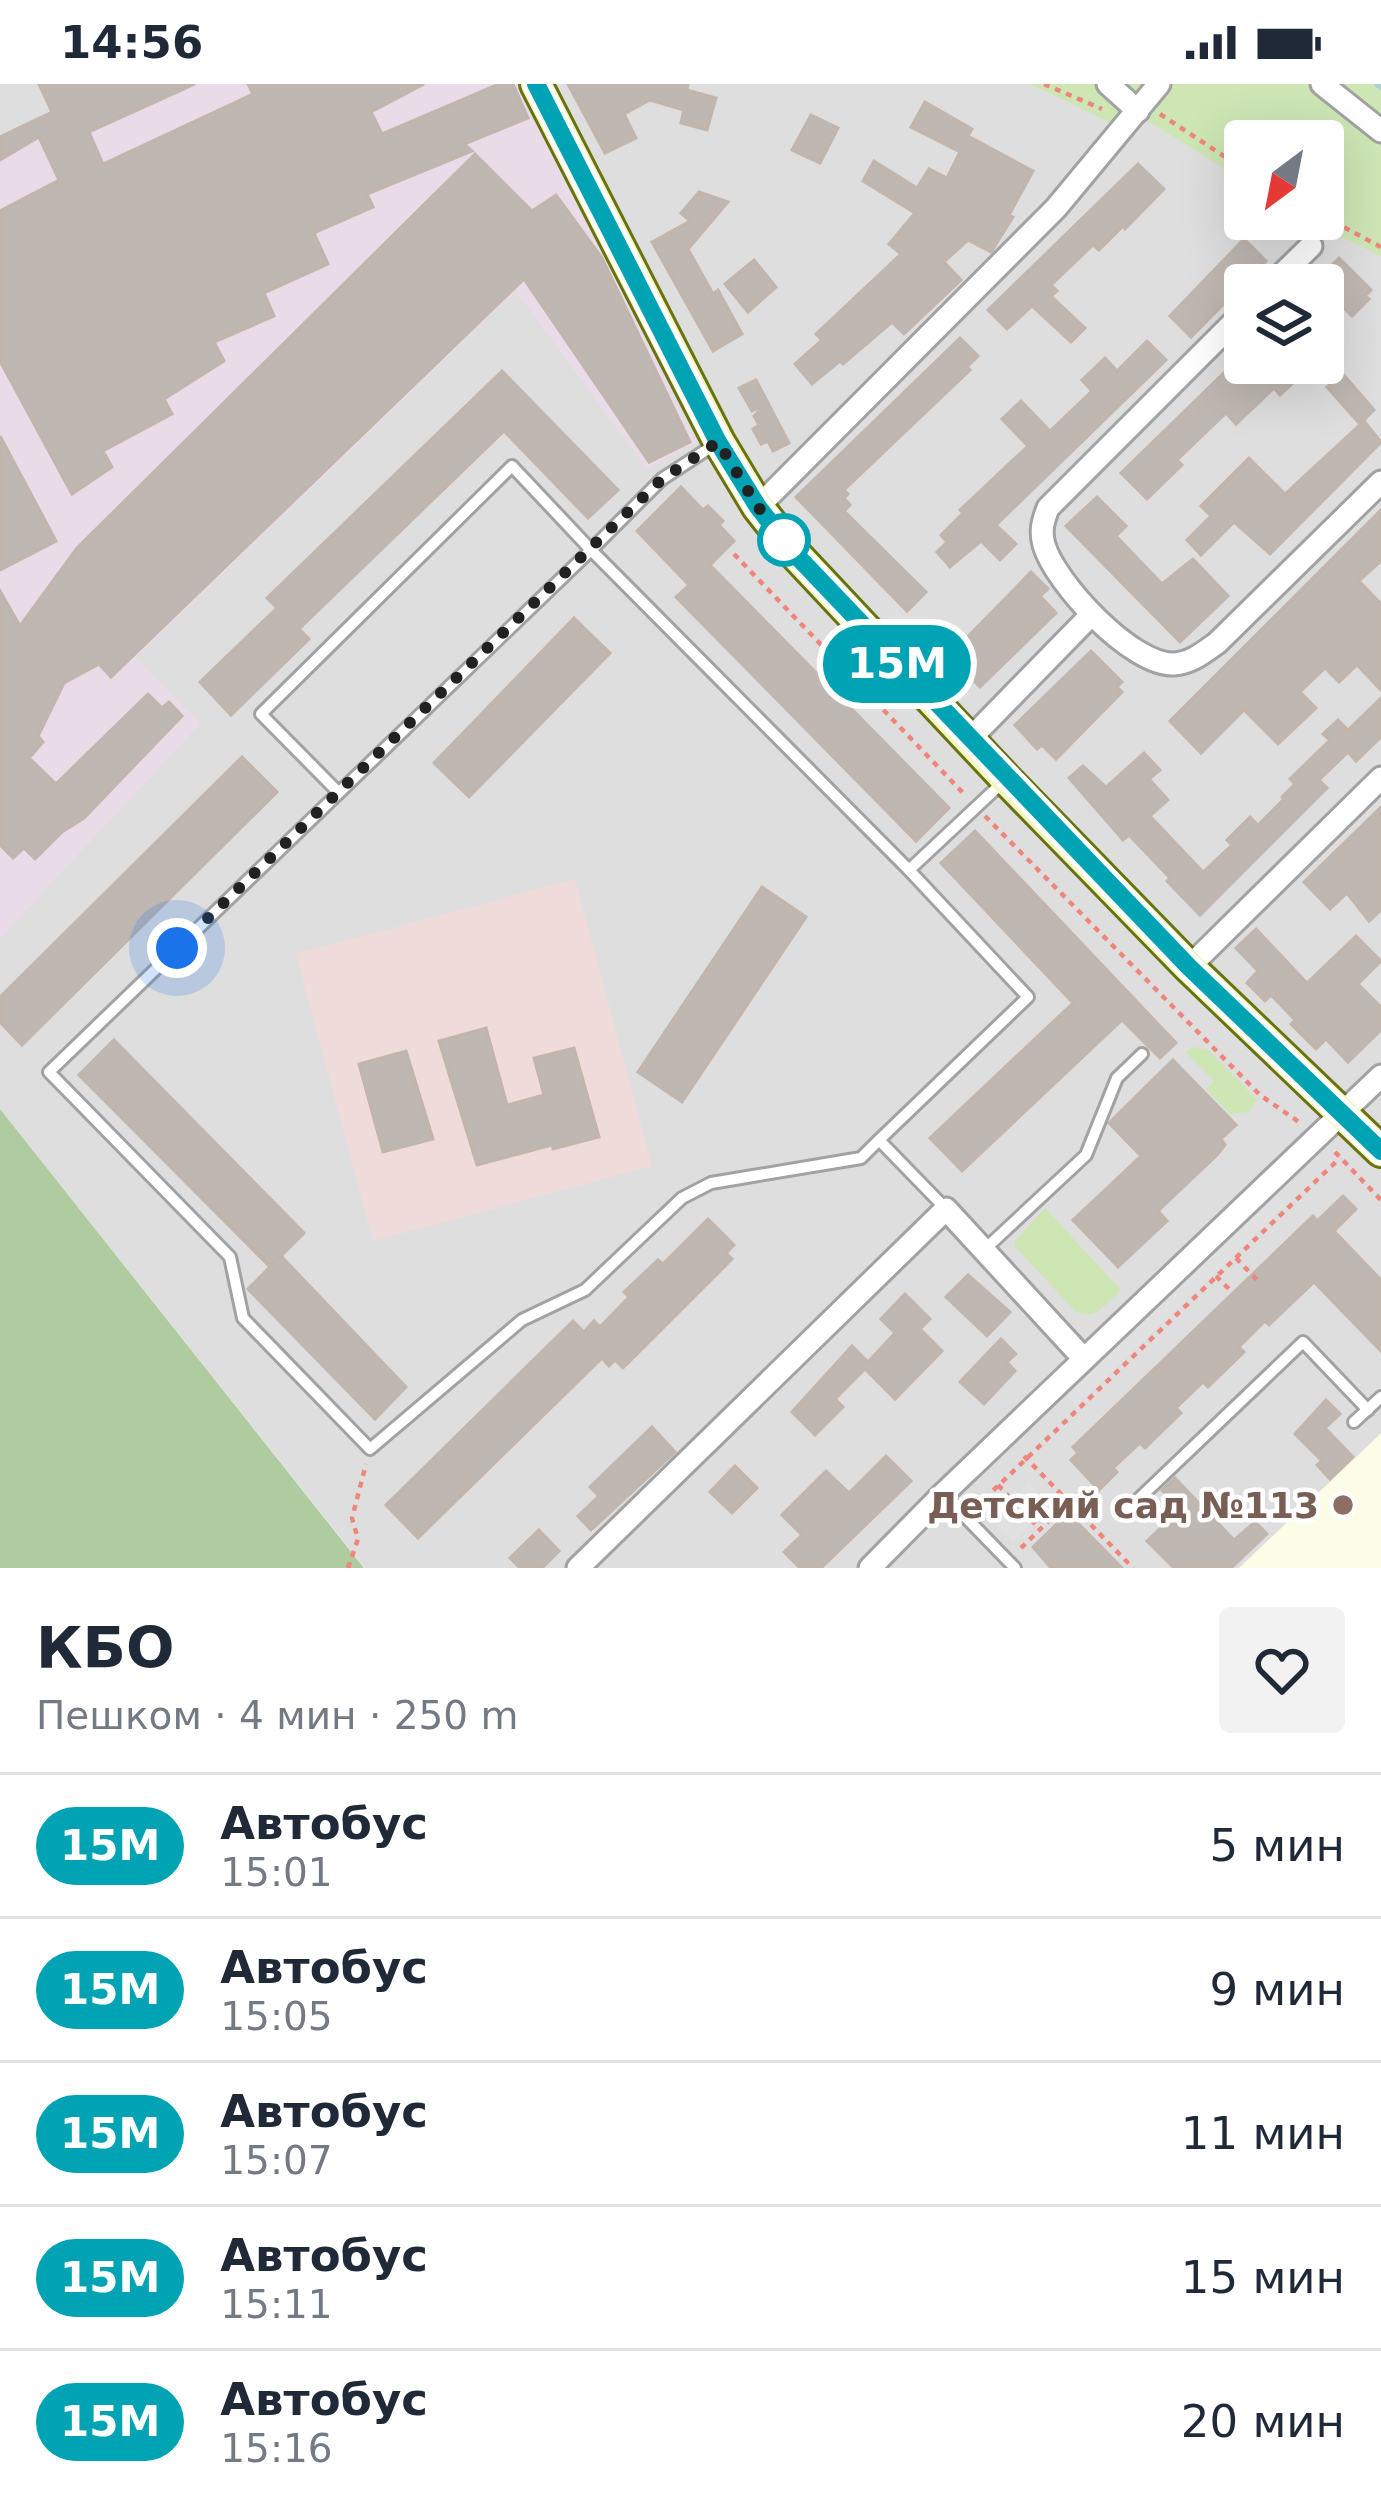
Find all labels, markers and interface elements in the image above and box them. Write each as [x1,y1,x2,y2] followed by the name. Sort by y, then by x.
[60,16,203,69] text: 14:56
[1224,120,1344,240] north arrow
[1224,120,1344,384] map controls
[1224,264,1344,384] button: layers
[759,515,809,565] unlabelled marker
[828,625,966,703] line badge: 15М
[847,639,947,688] text: 15М
[147,918,207,978] your location
[927,1485,1319,1526] place label: Детский сад №113
[1330,1492,1356,1518] marker: Детский сад №113
[1219,1607,1345,1733] button: heart
[36,1615,175,1681] text: КБО
[36,1693,519,1738] text: Пешком · 4 мин · 250 m
[220,1797,428,1850] text: Автобус
[1209,1819,1345,1872] text: 5 мин
[60,1821,160,1870] text: 15М
[220,1850,333,1895] text: 15:01
[220,1941,428,1994] text: Автобус
[1209,1963,1345,2016] text: 9 мин
[60,1965,160,2014] text: 15М
[220,1994,333,2039] text: 15:05
[220,2085,428,2138] text: Автобус
[1181,2107,1345,2160] text: 11 мин
[60,2109,160,2158] text: 15М
[220,2138,333,2183] text: 15:07
[220,2229,428,2282] text: Автобус
[1181,2251,1345,2304] text: 15 мин
[60,2253,160,2302] text: 15М
[220,2282,333,2327] text: 15:11
[220,2373,428,2426] text: Автобус
[1181,2395,1345,2448] text: 20 мин
[60,2397,160,2446] text: 15М
[220,2426,333,2471] text: 15:16

